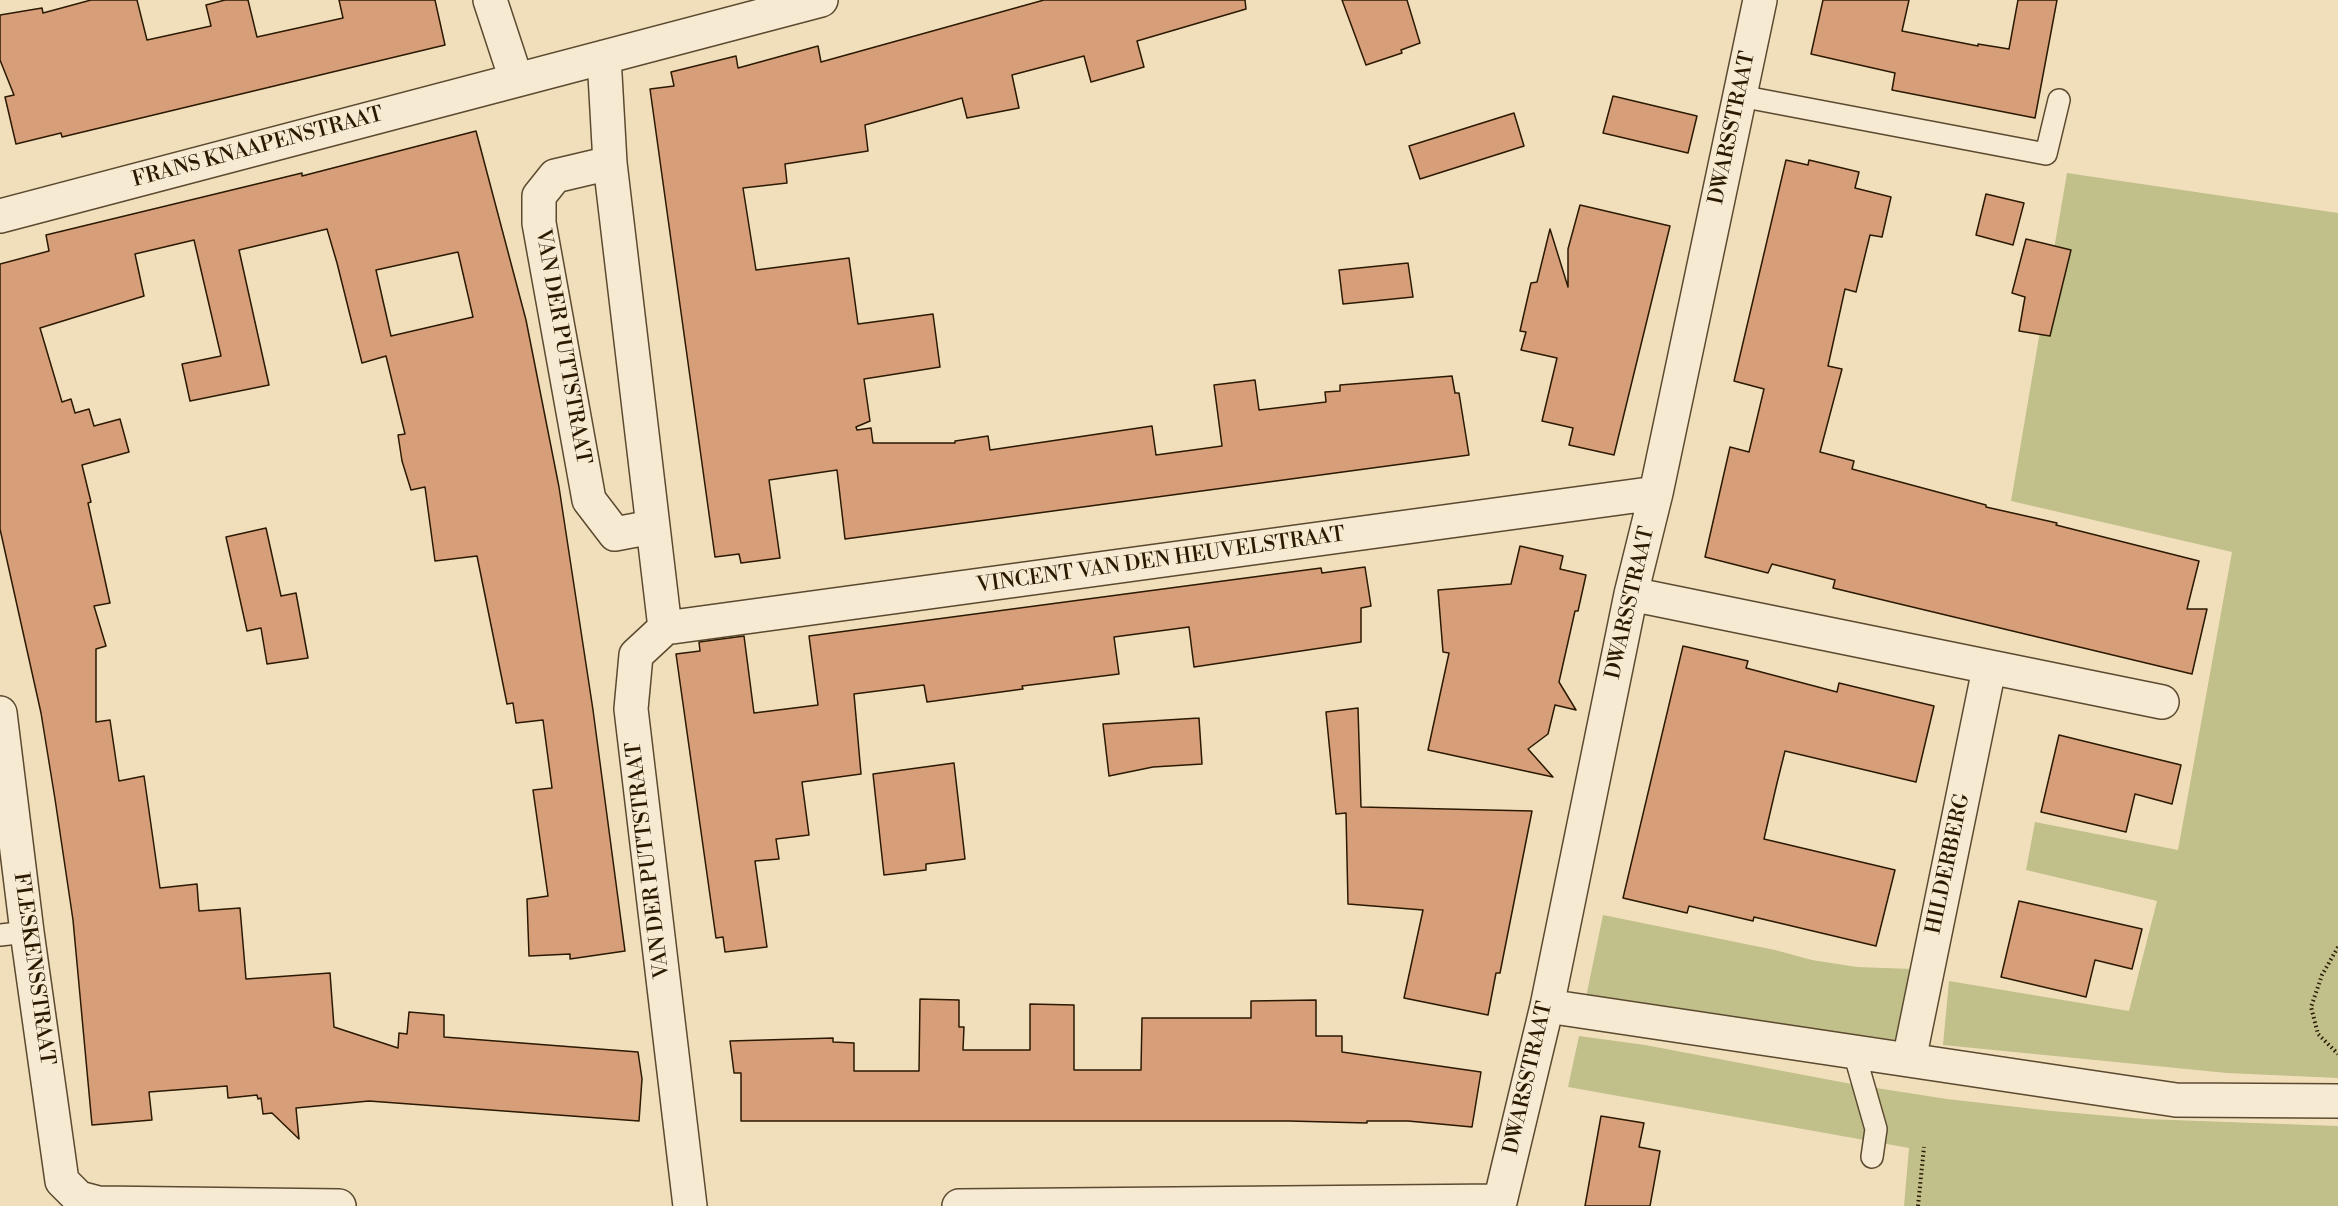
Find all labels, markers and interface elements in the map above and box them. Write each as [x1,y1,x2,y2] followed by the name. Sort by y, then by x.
[1704,49,1762,207] street label: DWARSSTRAAT
[130,102,386,194] street label: FRANS KNAAPENSTRAAT
[529,227,595,467] street label: VAN DER PUTTSTRAAT
[975,523,1347,599] street label: VINCENT VAN DEN HEUVELSTRAAT
[1601,524,1661,682] street label: DWARSSTRAAT
[622,740,676,980] street label: VAN DER PUTTSTRAAT
[1922,791,1976,937] street label: HILDERBERG
[7,871,59,1067] street label: FLESKENSSTRAAT
[1499,999,1559,1157] street label: DWARSSTRAAT

